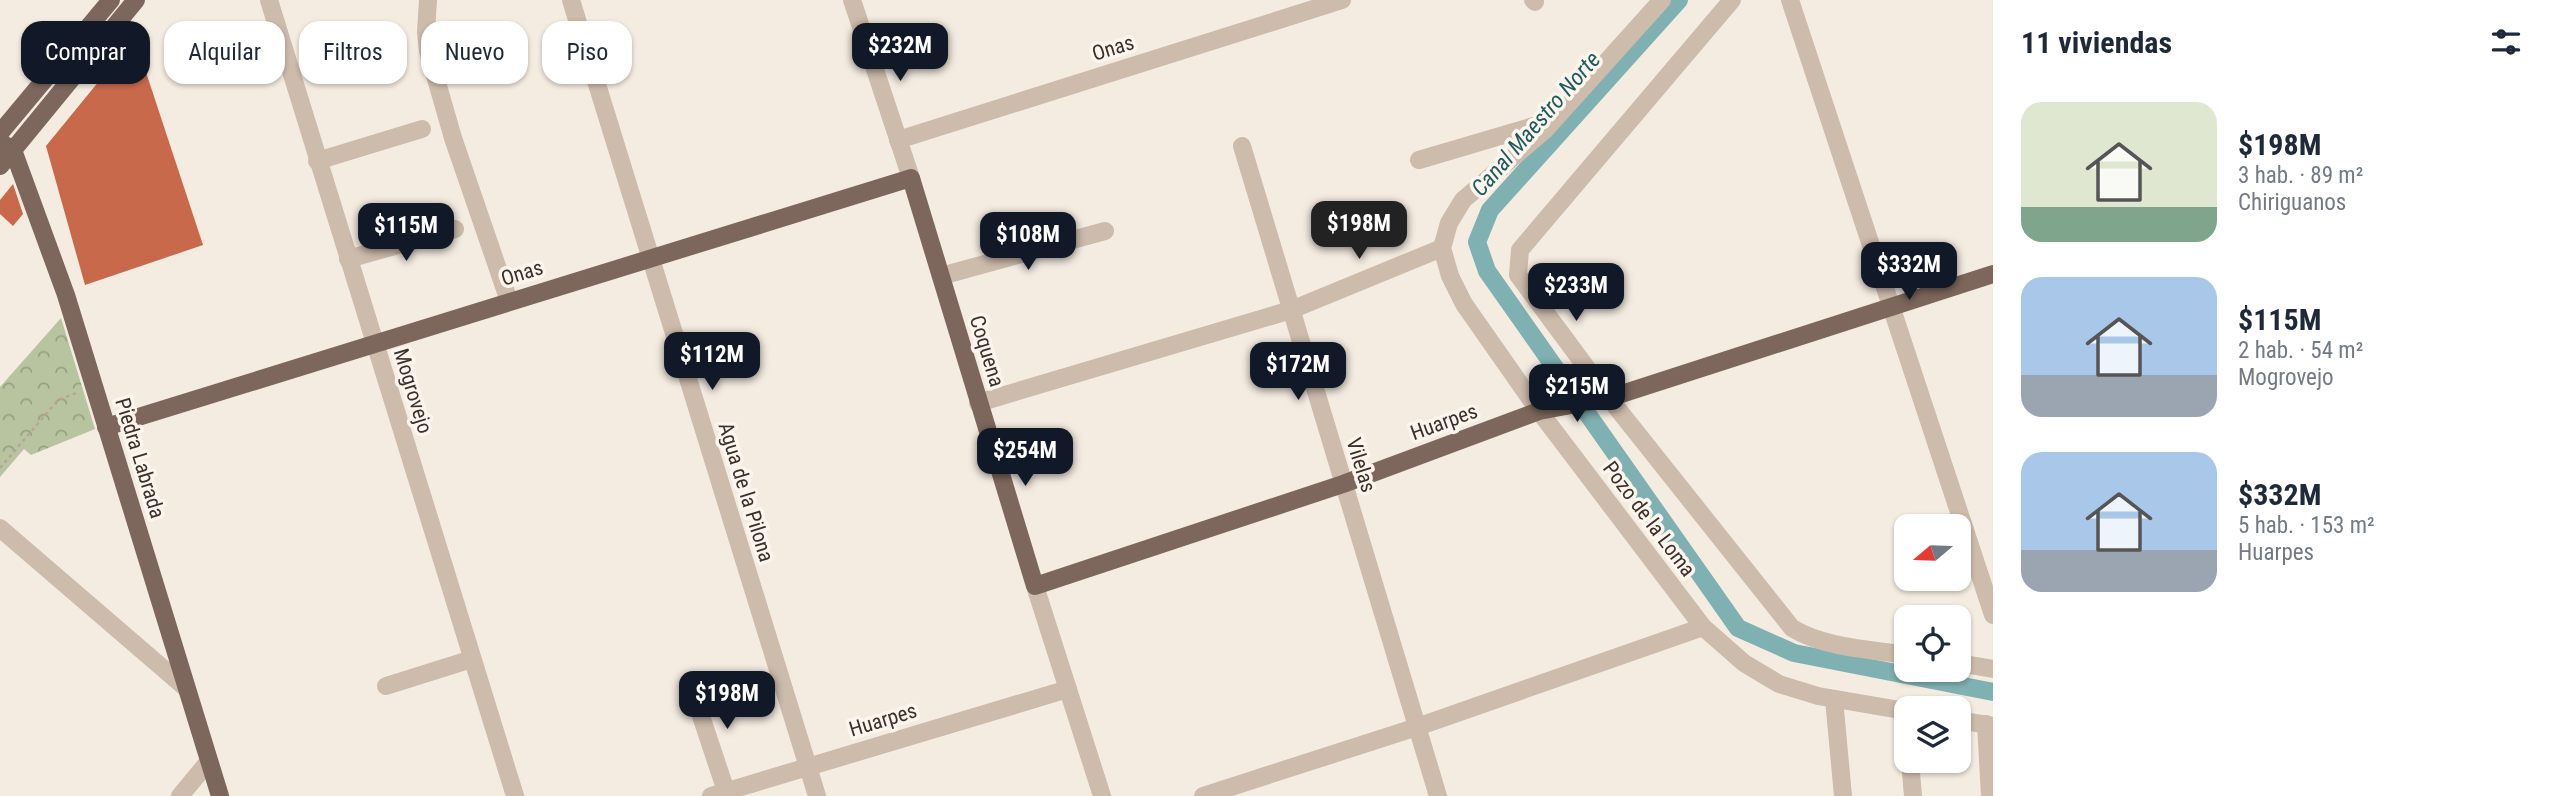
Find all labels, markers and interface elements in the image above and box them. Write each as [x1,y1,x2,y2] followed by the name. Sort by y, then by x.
[21,21,150,84] chip: Comprar
[164,21,285,84] chip: Alquilar
[299,21,407,84] chip: Filtros
[421,21,528,84] chip: Nuevo
[542,21,632,84] chip: Piso
[2487,23,2525,61] icon: filters
[851,24,949,83] pin: $232M
[2021,25,2172,60] text: 11 viviendas
[1089,30,1137,66] street label: Onas
[868,32,932,59] text: $232M
[1466,46,1606,202] water label: Canal Maestro Norte
[2238,127,2321,162] text: $198M
[2077,130,2161,214] icon: home
[2238,162,2363,189] text: 3 hab. · 89 m²
[2238,189,2346,216] text: Chiriguanos
[1310,202,1408,261] pin: $198M
[357,204,455,263] pin: $115M
[1327,210,1391,237] text: $198M
[374,212,438,239] text: $115M
[979,212,1077,272] pin: $108M
[996,221,1060,248] text: $108M
[1860,243,1958,302] pin: $332M
[1877,251,1941,278] text: $332M
[498,255,546,291] street label: Onas
[1527,264,1625,323] pin: $233M
[1544,272,1608,299] text: $233M
[2238,302,2321,337] text: $115M
[2077,305,2161,389] icon: home
[965,312,1009,390] street label: Coquena
[663,332,761,392] pin: $112M
[2238,337,2363,364] text: 2 hab. · 54 m²
[680,341,744,368] text: $112M
[1249,342,1347,402] pin: $172M
[389,346,437,436] street label: Mogrovejo
[1266,351,1330,378] text: $172M
[1528,364,1626,424] pin: $215M
[2238,364,2334,391] text: Mogrovejo
[1545,373,1609,400] text: $215M
[110,395,170,521] street label: Piedra Labrada
[1407,399,1481,445] street label: Huarpes
[713,419,779,565] street label: Agua de la Pilona
[976,428,1074,488] pin: $254M
[1341,435,1381,495] street label: Vilelas
[993,437,1057,464] text: $254M
[1598,457,1700,581] street label: Pozo de la Loma
[2238,477,2321,512] text: $332M
[2077,480,2161,564] icon: home
[2238,512,2375,539] text: 5 hab. · 153 m²
[1894,514,1970,592] north arrow
[1894,514,1971,773] map controls
[2238,539,2314,566] text: Huarpes
[1894,605,1971,682] button: locate
[678,672,776,731] pin: $198M
[695,680,759,707] text: $198M
[1894,696,1971,773] button: layers
[846,698,920,742] street label: Huarpes

